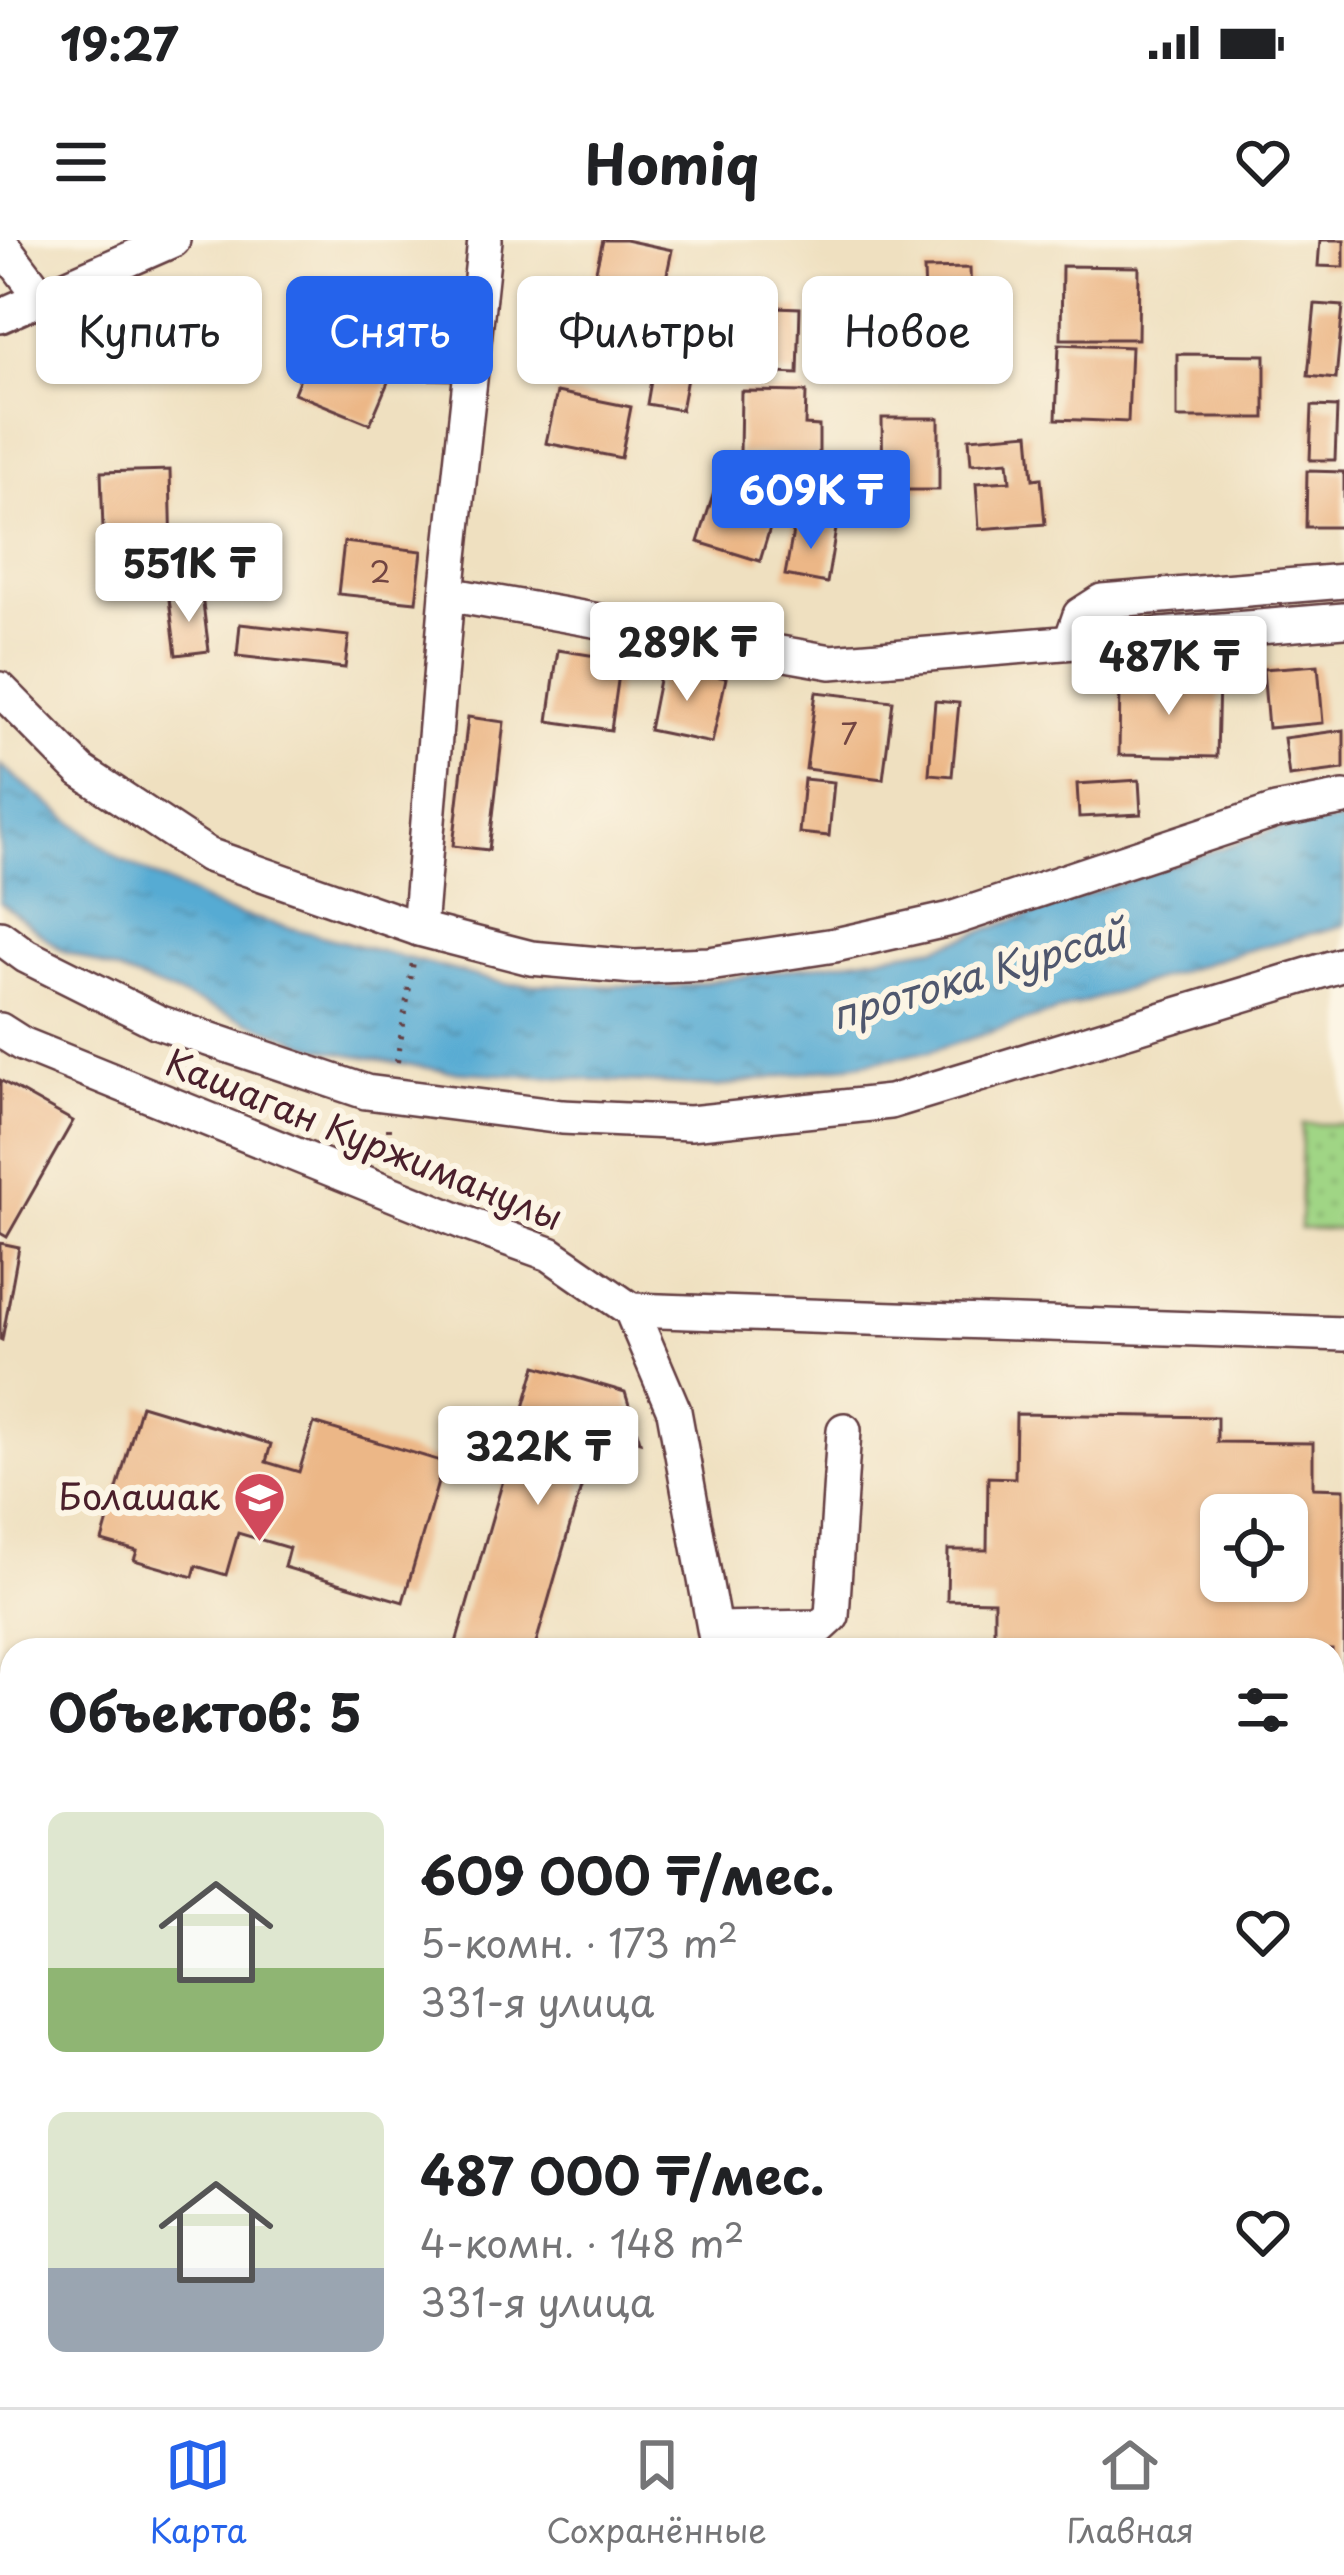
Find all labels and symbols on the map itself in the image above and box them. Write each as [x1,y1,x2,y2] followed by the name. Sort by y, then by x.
[713,450,909,552] pin: 609K ₸
[91,523,287,625] pin: 551K ₸
[369,548,391,593] house number: 2
[589,602,785,704] pin: 289K ₸
[1071,616,1267,718] pin: 487K ₸
[840,710,858,755] house number: 7
[823,901,1136,1043] water label: протока Курсай
[158,1034,571,1243] street label: Кашаган Куржиманулы
[440,1406,636,1508] pin: 322K ₸
[58,1468,221,1522] place label: Болашак
[231,1469,287,1543] school or university icon: Болашак

